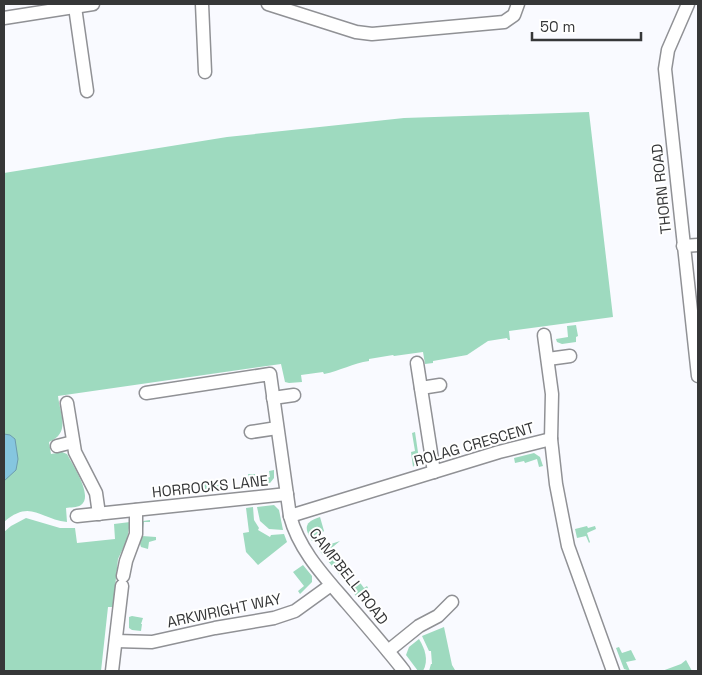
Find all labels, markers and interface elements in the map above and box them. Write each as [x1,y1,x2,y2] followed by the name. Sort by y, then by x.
[532,10,641,42] scale bar
[540,17,575,36] text: 50 m
[647,143,675,235] street label: THORN ROAD
[412,418,537,470] street label: ROLAG CRESCENT
[151,470,269,502] street label: HORROCKS LANE
[305,524,393,628] street label: CAMPBELL ROAD
[165,589,283,631] street label: ARKWRIGHT WAY

